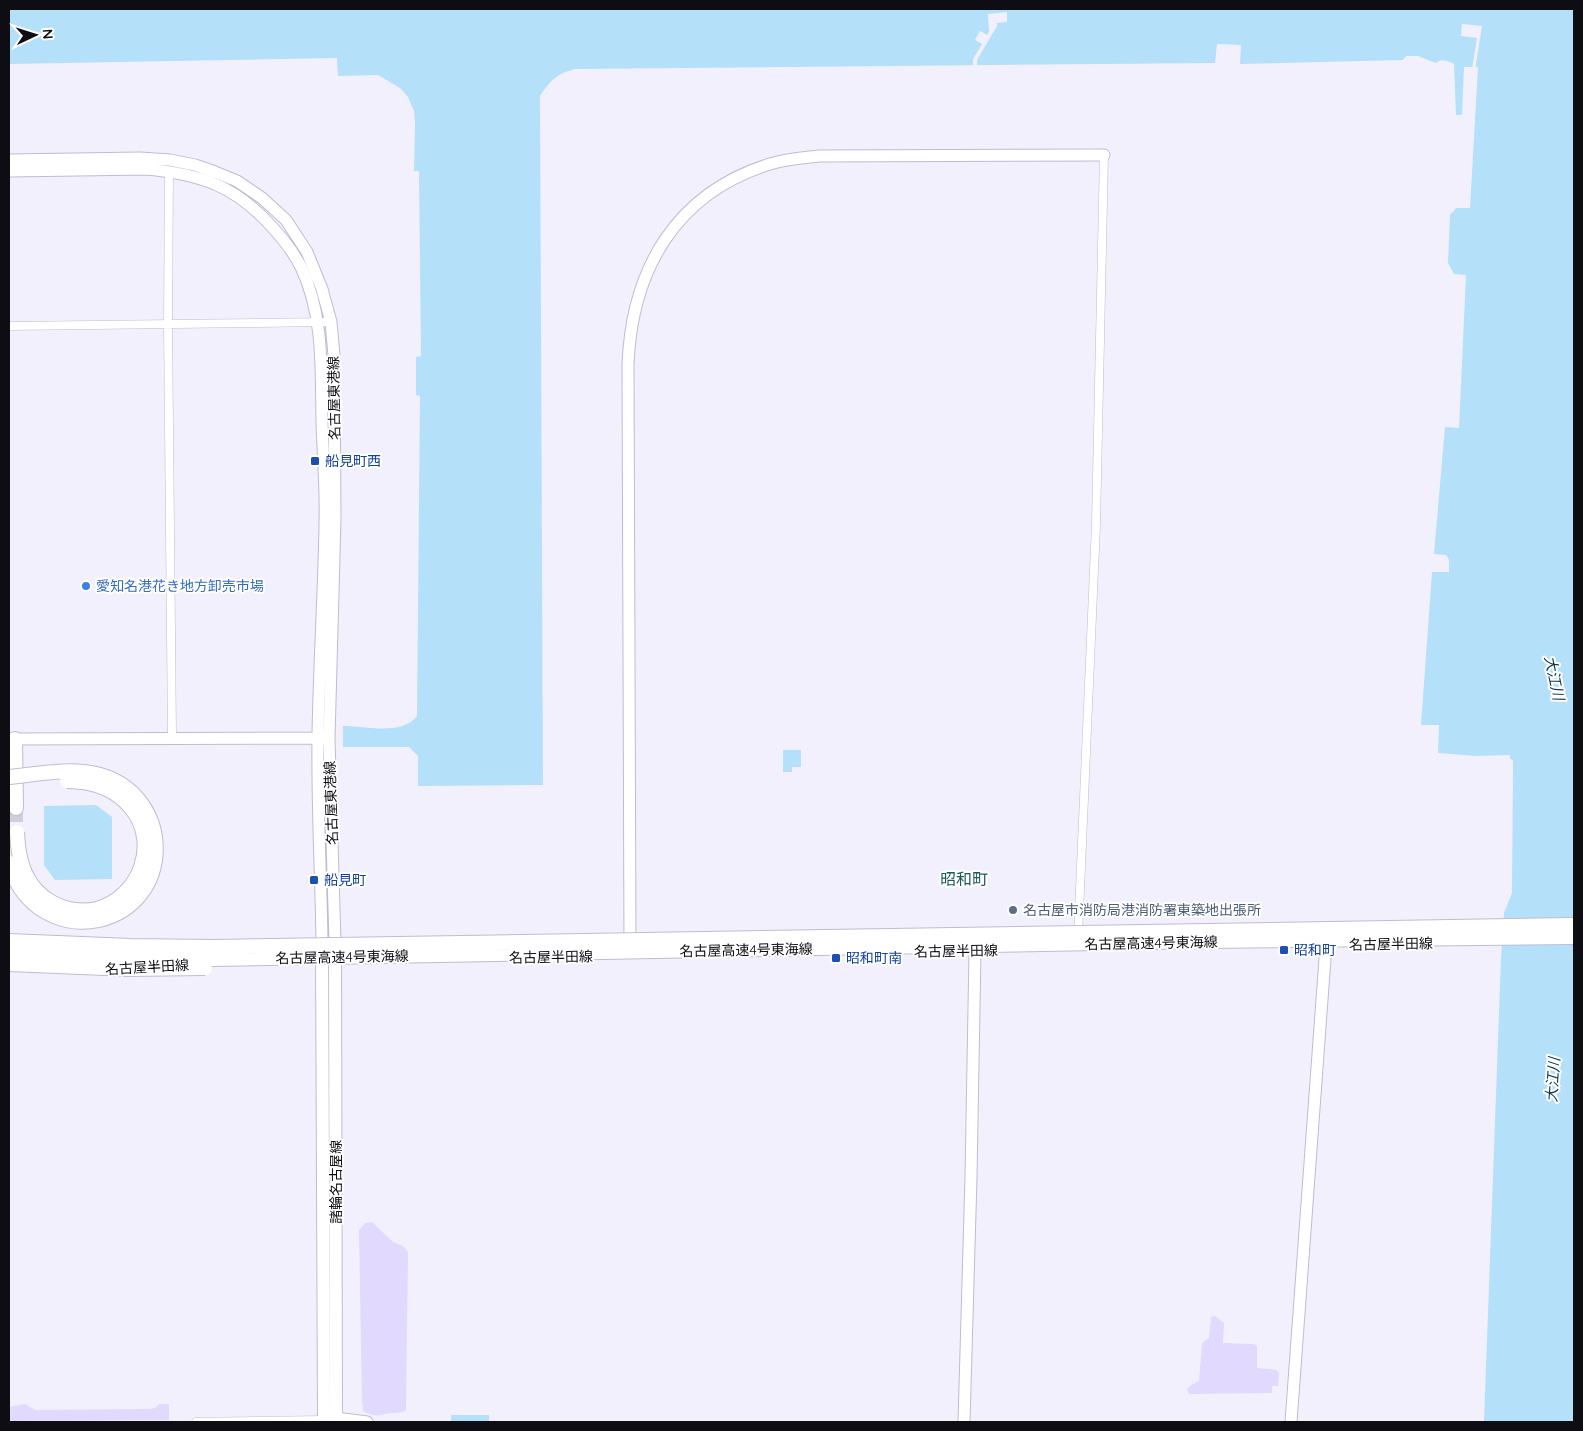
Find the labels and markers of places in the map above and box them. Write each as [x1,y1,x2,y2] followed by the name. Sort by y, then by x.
[325,452,381,470] place label: 船見町西
[309,455,321,467] marker: 船見町西
[96,577,264,595] place label: 愛知名港花き地方卸売市場
[80,580,92,592] marker: 愛知名港花き地方卸売市場
[324,871,366,889] place label: 船見町
[308,874,320,886] marker: 船見町
[1023,901,1261,919] place label: 名古屋市消防局港消防署東築地出張所
[1007,904,1019,916] marker: 名古屋市消防局港消防署東築地出張所
[1294,941,1336,959] place label: 昭和町
[1278,944,1290,956] marker: 昭和町
[846,949,902,967] place label: 昭和町南
[830,952,842,964] marker: 昭和町南

